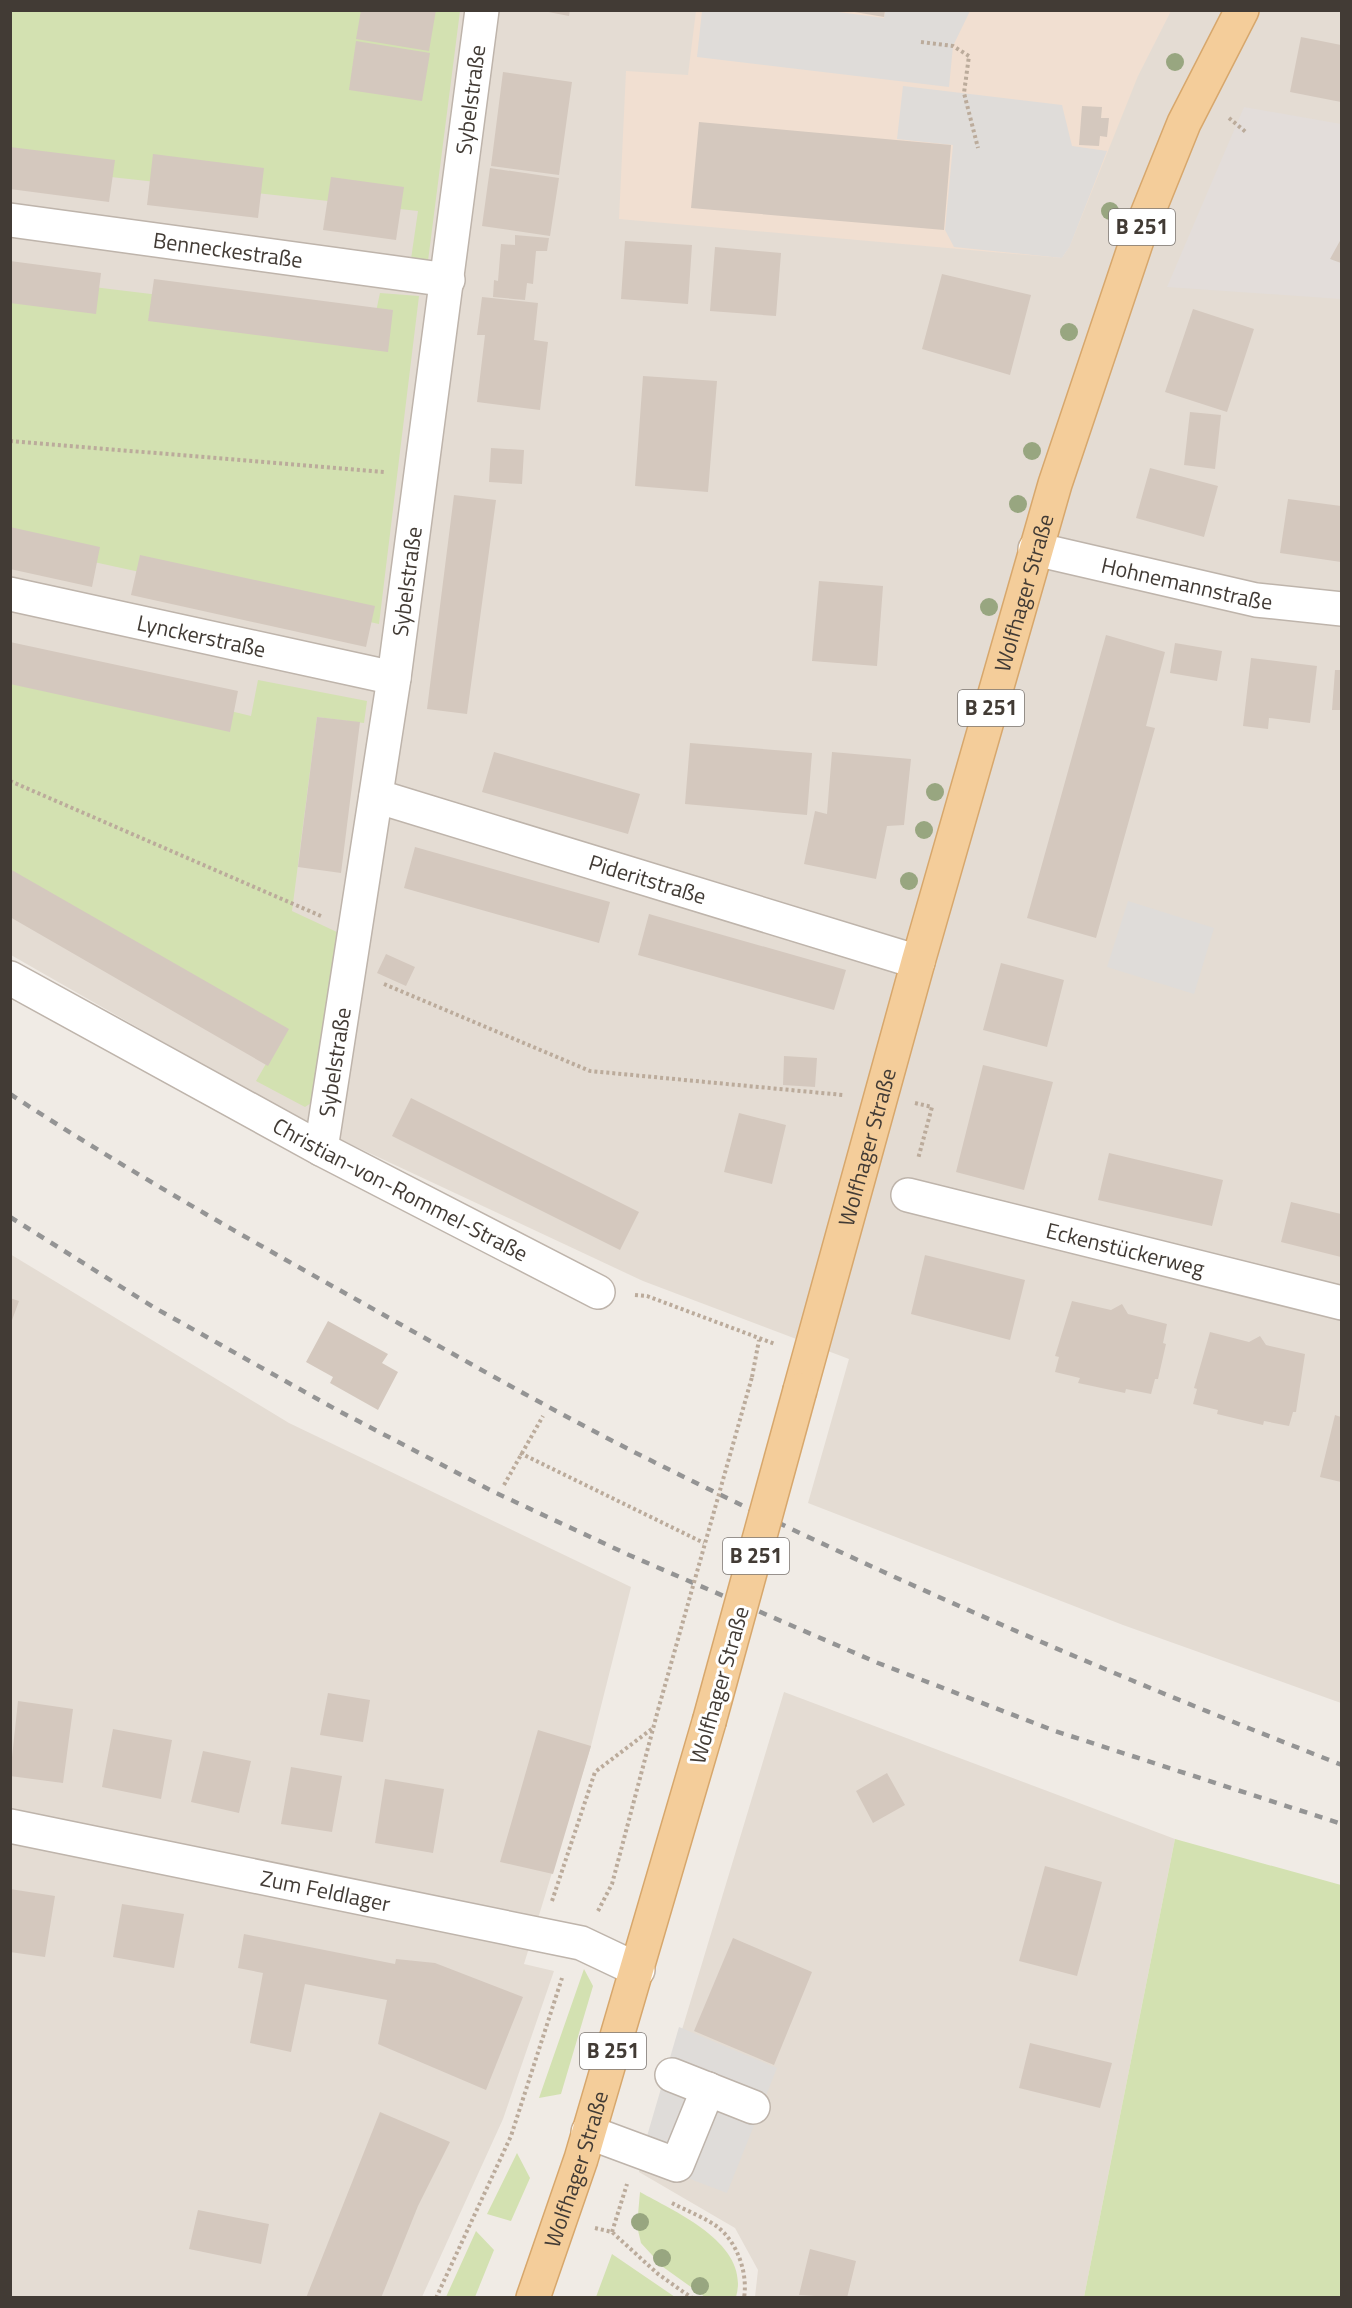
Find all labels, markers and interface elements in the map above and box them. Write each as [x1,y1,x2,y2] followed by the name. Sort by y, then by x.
[446,43,494,157] street label: Sybelstraße
[1109,209,1175,245] road number: B 251
[151,223,305,277] street label: Benneckestraße
[985,510,1063,676] street label: Wolfhager Straße
[383,524,431,638] street label: Sybelstraße
[1098,548,1274,619] street label: Hohnemannstraße
[134,605,269,666] street label: Lynckerstraße
[958,690,1024,726] road number: B 251
[585,845,710,913] street label: Pideritstraße
[309,1005,360,1119] street label: Sybelstraße
[829,1064,905,1230] street label: Wolfhager Straße
[267,1109,534,1270] street label: Christian-von-Rommel-Straße
[1043,1213,1208,1285] street label: Eckenstückerweg
[723,1538,789,1574] road number: B 251
[680,1602,758,1768] street label: Wolfhager Straße
[258,1861,394,1921] street label: Zum Feldlager
[580,2033,646,2069] road number: B 251
[535,2087,617,2252] street label: Wolfhager Straße

